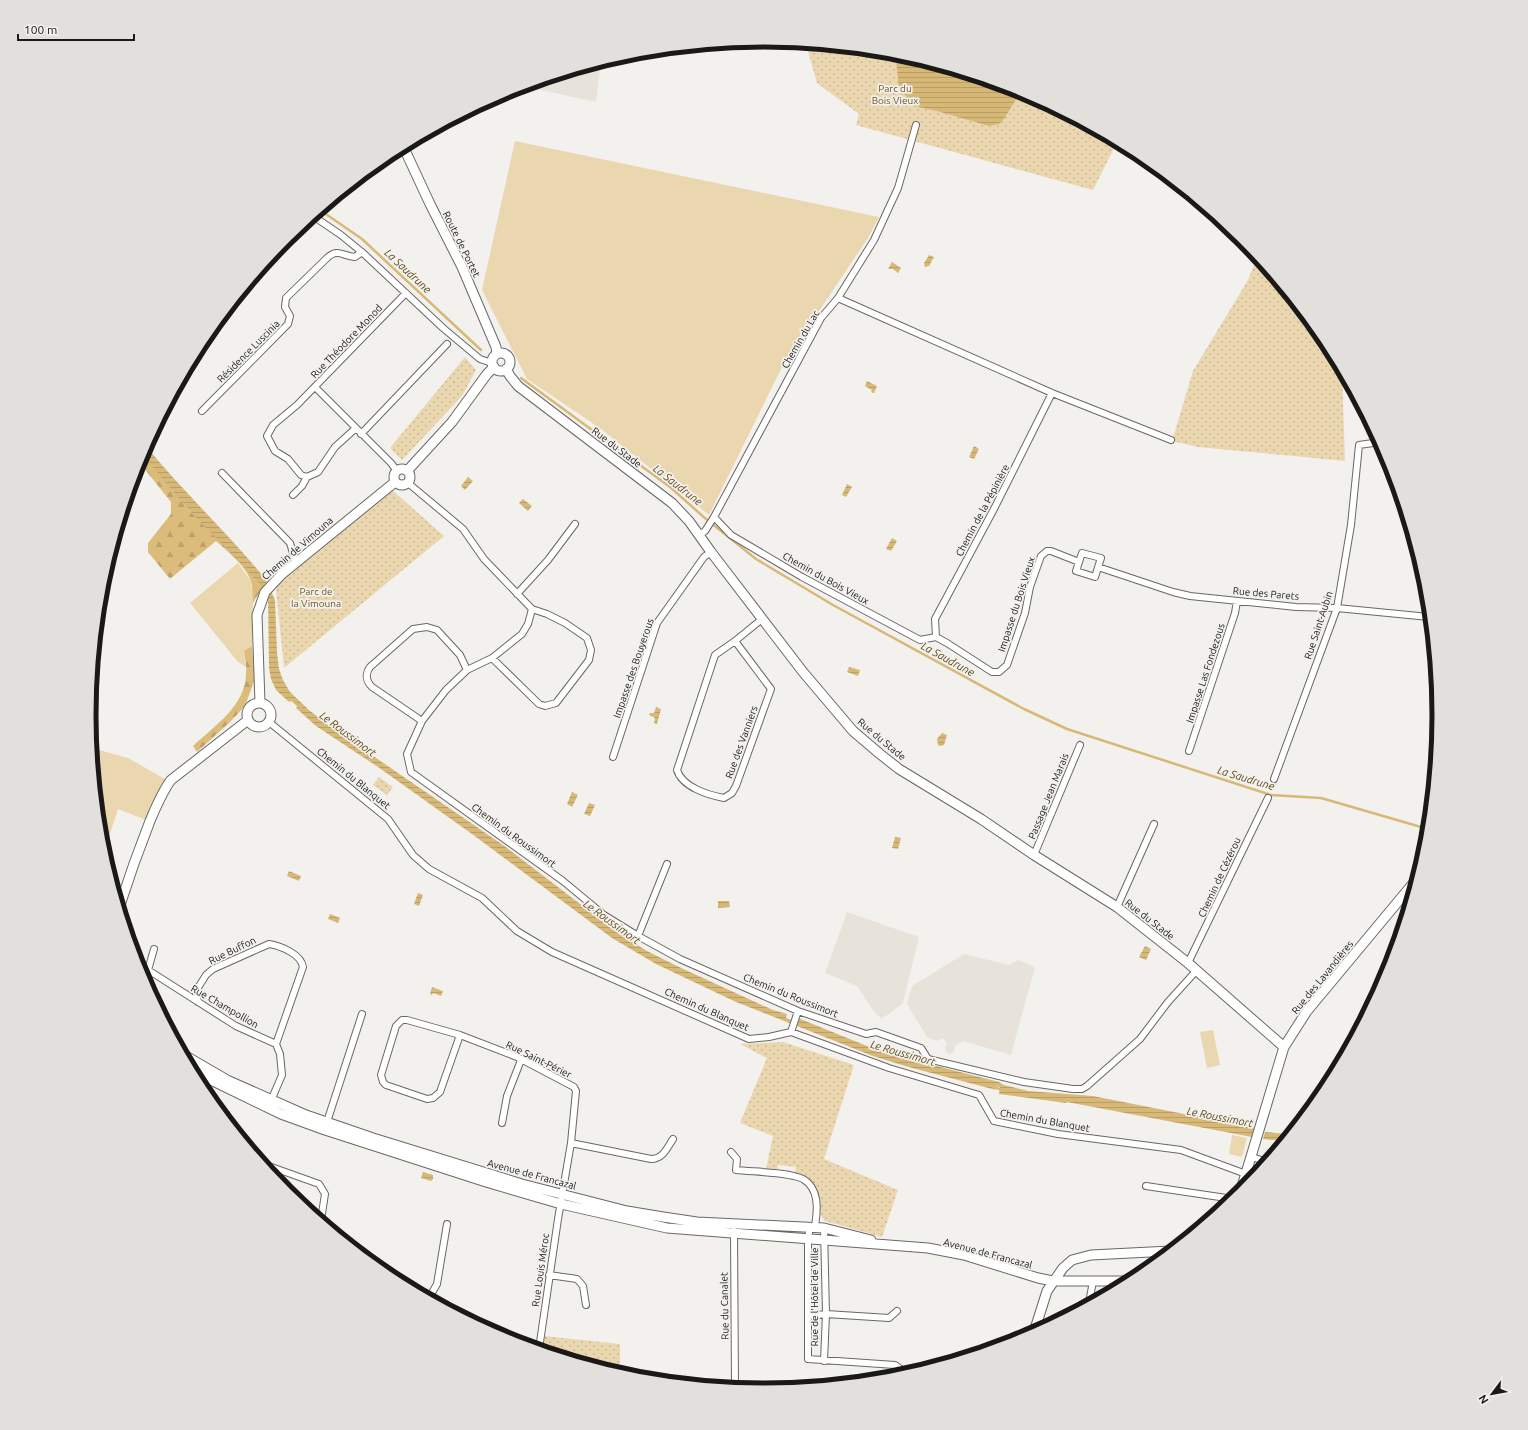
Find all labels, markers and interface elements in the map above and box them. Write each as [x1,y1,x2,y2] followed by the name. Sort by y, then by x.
[18,16,134,42] scale bar
[24,23,57,36] text: 100 m
[872,83,918,106] park label: Parc du Bois Vieux
[441,209,482,279] street label: Route de Portet
[382,247,434,296] water label: La Saudrune
[308,302,384,380] street label: Rue Théodore Monod
[779,308,822,370] street label: Chemin du Lac
[215,318,282,385] street label: Résidence Luscinia
[590,425,644,470] street label: Rue du Stade
[651,462,705,508] water label: La Saudrune
[953,462,1011,558] street label: Chemin de la Pépinière
[260,515,335,582] street label: Chemin de Vimouna
[781,550,871,607] street label: Chemin du Bois Vieux
[996,555,1037,653] street label: Impasse du Bois Vieux
[1232,585,1299,602] street label: Rue des Parets
[291,586,341,609] park label: Parc de la Vimouna
[1302,590,1335,661] street label: Rue Saint-Aubin
[611,617,656,719] street label: Impasse des Bouyerous
[1184,622,1227,724] street label: Impasse Las Fondezous
[919,639,977,679] water label: La Saudrune
[723,704,760,780] street label: Rue des Vanniers
[318,709,379,759] water label: Le Roussimort
[855,716,908,763] street label: Rue du Stade
[315,745,393,811] street label: Chemin du Blanquet
[1026,752,1071,841] street label: Passage Jean Marais
[1216,764,1276,792] water label: La Saudrune
[469,801,558,870] street label: Chemin du Roussimort
[1196,835,1243,919] street label: Chemin de Cézérou
[581,897,643,947] water label: Le Roussimort
[1123,897,1176,942] street label: Rue du Stade
[207,934,258,967] street label: Rue Buffon
[1289,938,1355,1016] street label: Rue des Lavandières
[742,971,840,1020] street label: Chemin du Roussimort
[189,983,261,1030] street label: Rue Champollion
[663,986,751,1033] street label: Chemin du Blanquet
[869,1038,938,1068] water label: Le Roussimort
[504,1039,574,1080] street label: Rue Saint-Périer
[1186,1105,1255,1129] water label: Le Roussimort
[999,1107,1091,1134] street label: Chemin du Blanquet
[486,1157,578,1192] street label: Avenue de Francazal
[530,1232,551,1307] street label: Rue Louis Méroc
[942,1236,1034,1271] street label: Avenue de Francazal
[809,1247,820,1347] street label: Rue de l'Hôtel de Ville
[718,1272,731,1340] street label: Rue du Canalet
[1472,1374,1512,1414] north arrow
[1476,1393,1491,1406] text: N

